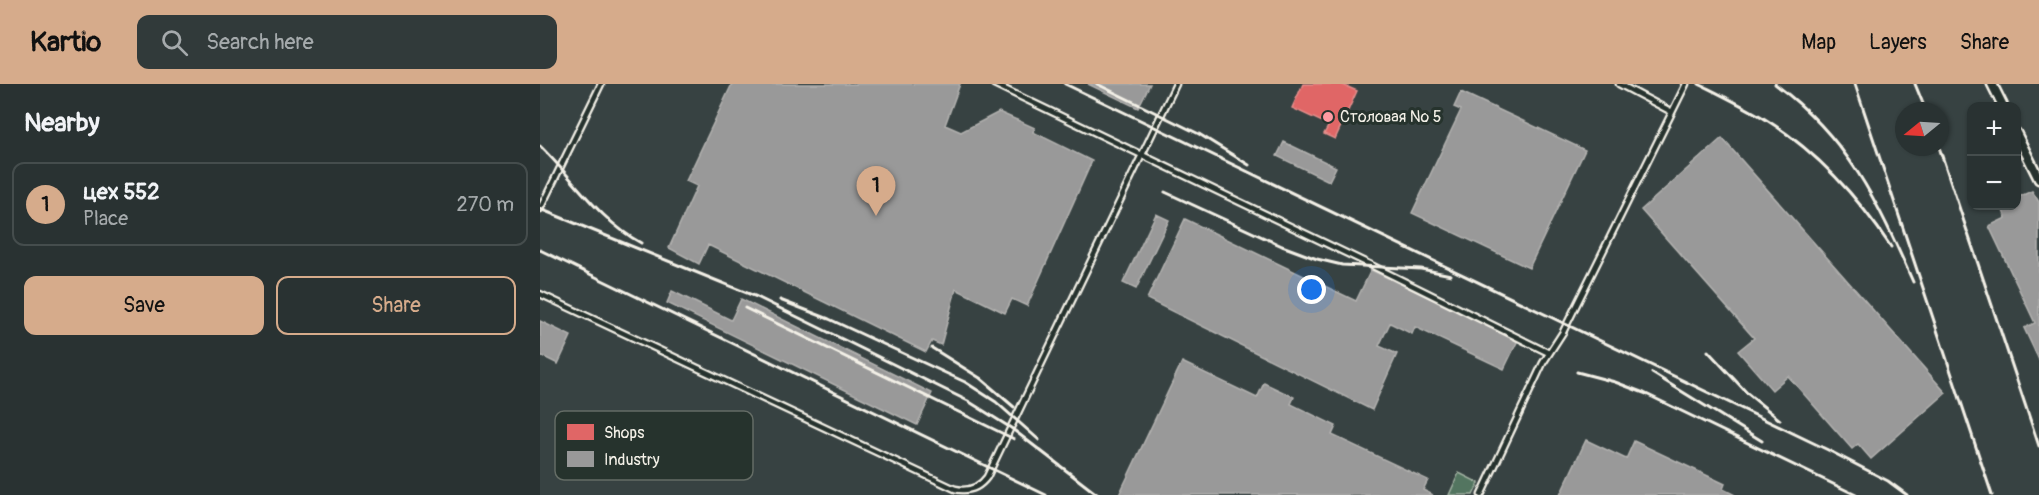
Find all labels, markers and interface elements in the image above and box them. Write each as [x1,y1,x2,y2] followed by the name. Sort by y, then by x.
[137,15,557,69] search box
[30,25,101,60] text: Kartio
[158,26,191,59] icon: search
[206,28,314,56] text: Search here
[1801,29,1836,56] text: Map
[1869,29,1927,56] text: Layers
[1960,29,2009,56] text: Share
[1895,102,1949,156] north arrow
[1967,102,2021,210] map controls
[1967,102,2021,156] button: +
[24,107,100,139] text: Nearby
[1340,107,1441,127] place label: Столовая № 5
[1321,110,1335,124] marker: Столовая № 5
[1967,156,2021,210] button: −
[856,166,896,216] pin: 1
[83,178,160,206] text: цех 552
[42,192,49,217] text: 1
[456,192,514,217] text: 270 m
[83,206,128,231] text: Place
[1297,275,1326,304] your location
[24,276,264,335] button: Save
[276,276,516,335] button: Share
[555,411,753,480] legend
[604,423,644,443] text: Shops
[604,450,660,470] text: Industry

